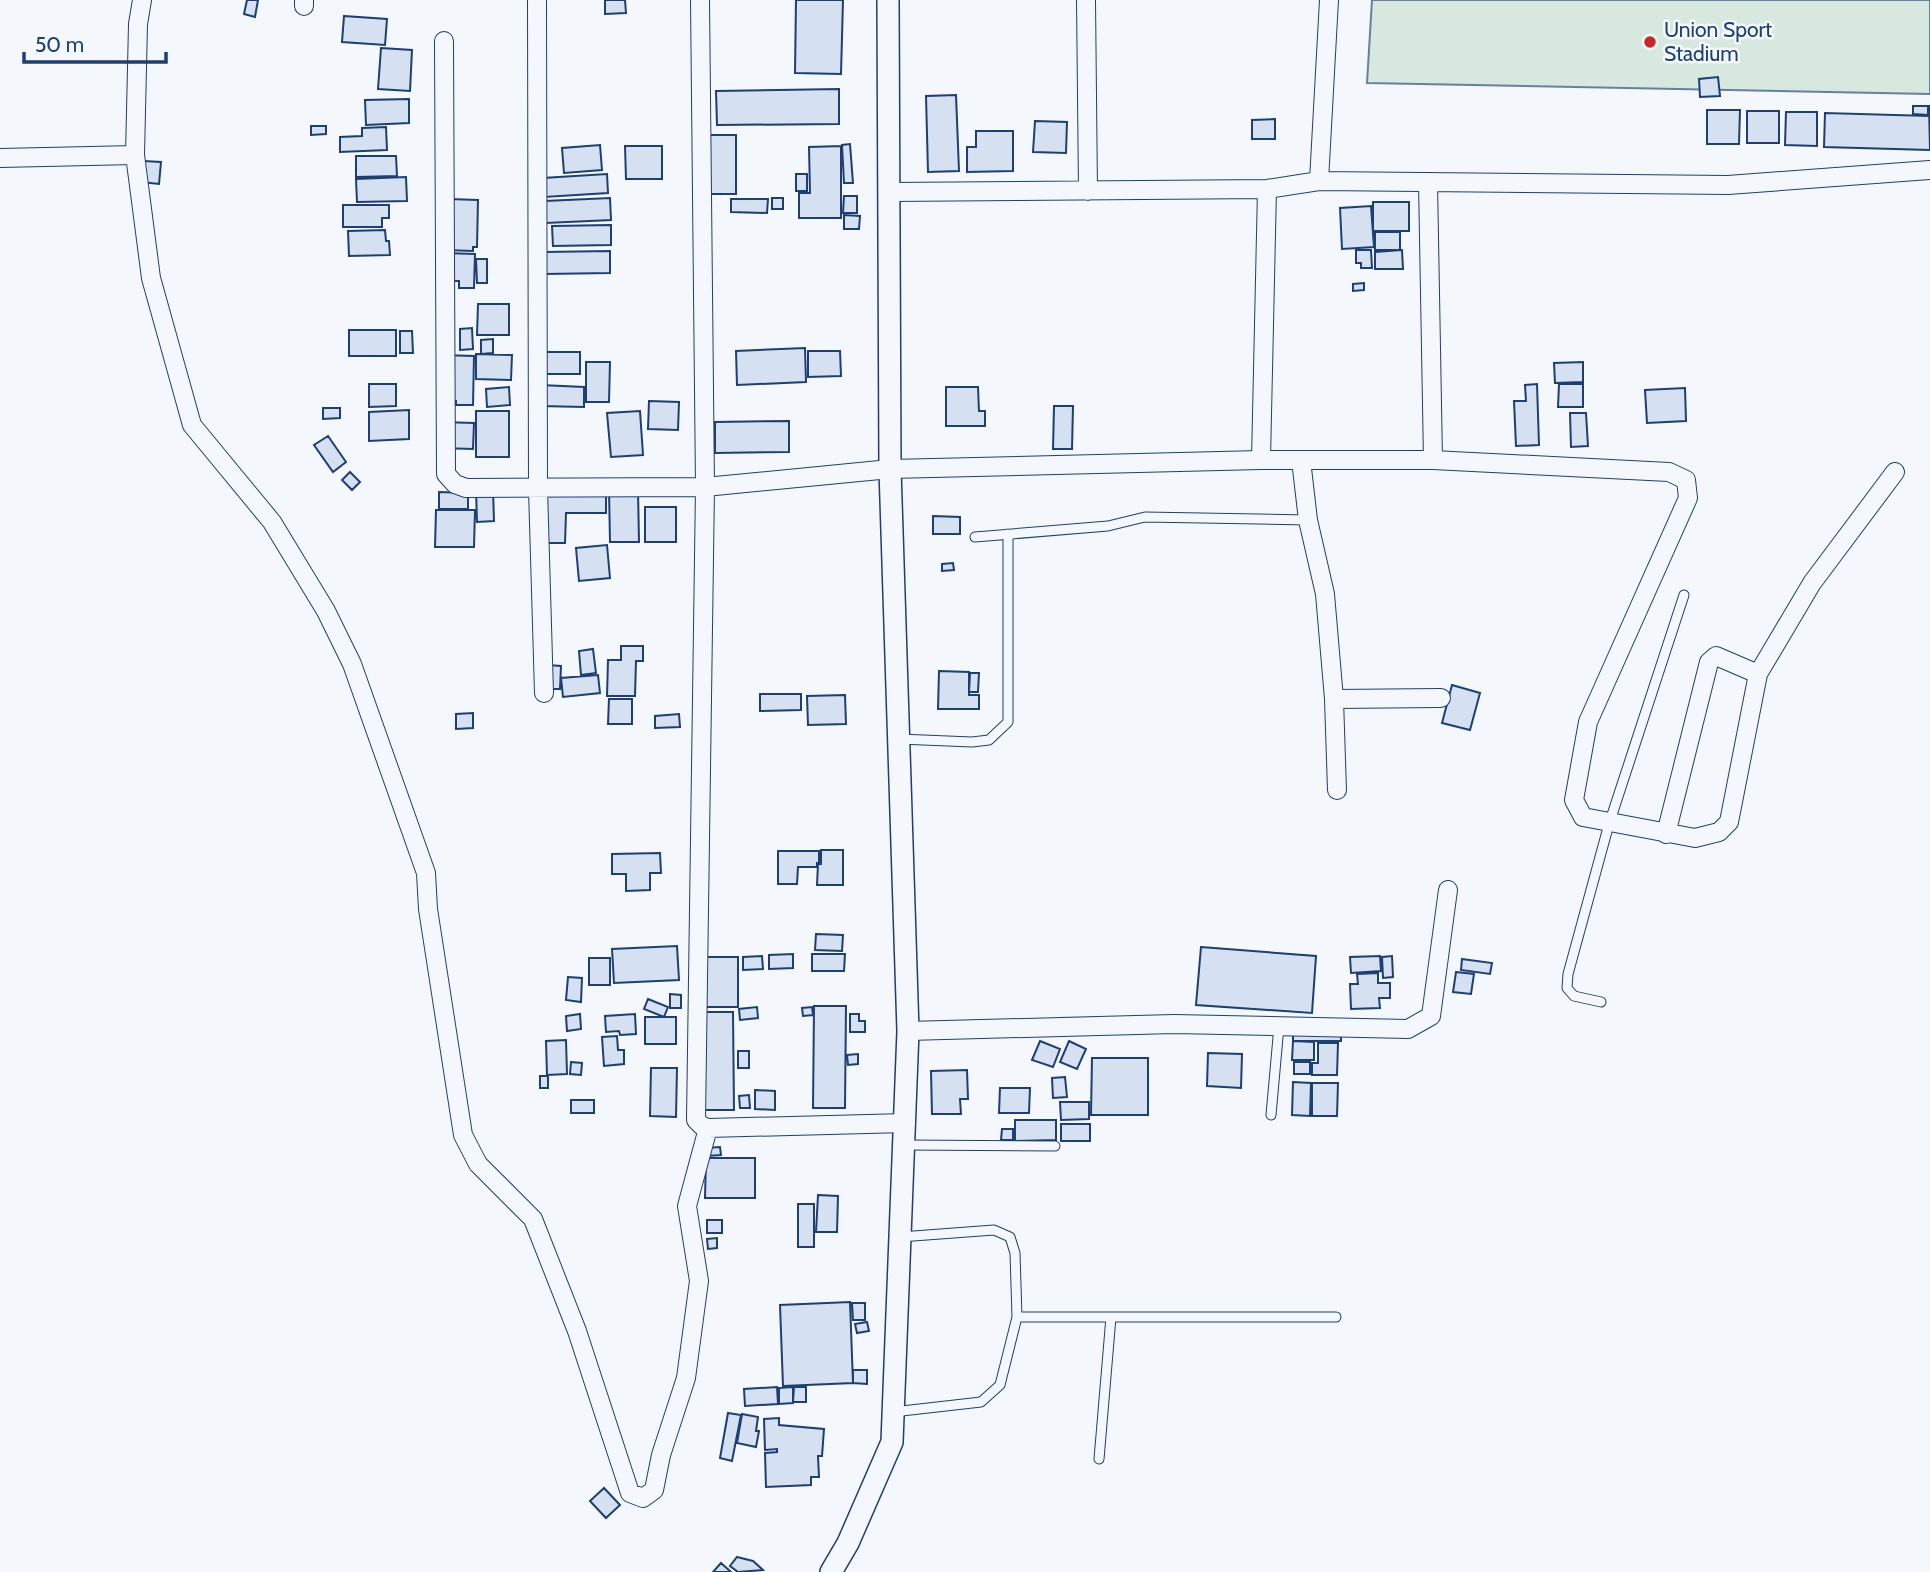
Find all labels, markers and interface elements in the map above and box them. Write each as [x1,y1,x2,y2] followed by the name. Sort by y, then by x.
[1664,17,1772,66] place label: Union Sport Stadium
[24,21,166,65] scale bar
[35,32,84,57] text: 50 m
[1642,34,1658,50] marker: Union Sport Stadium

